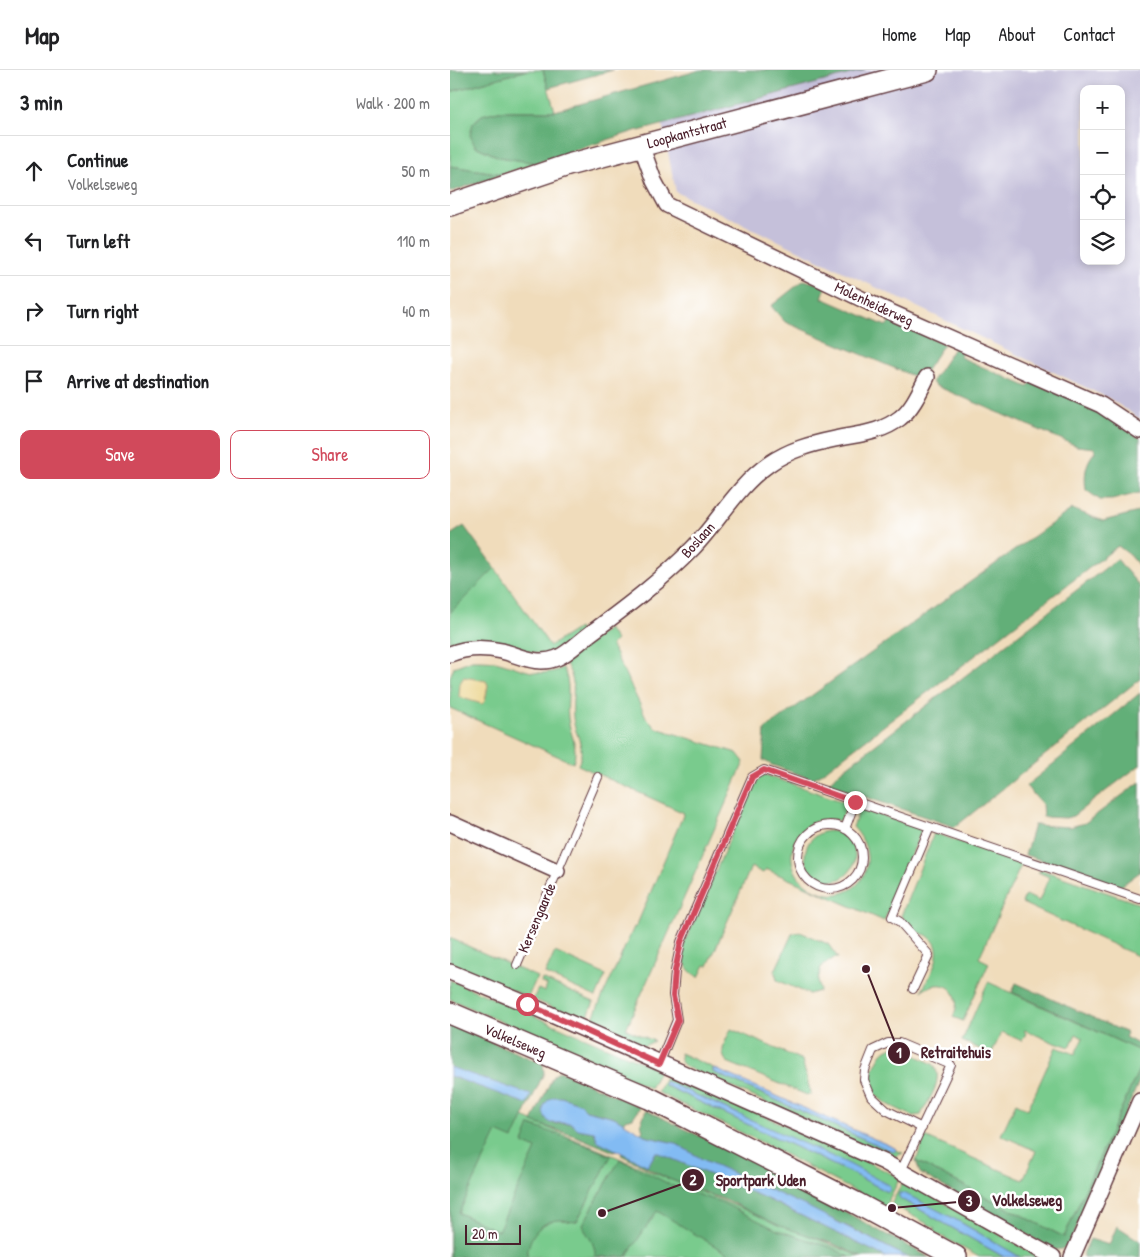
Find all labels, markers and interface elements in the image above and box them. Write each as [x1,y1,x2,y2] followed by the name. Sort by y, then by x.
[25,19,59,51] text: Map
[882,22,917,47] text: Home
[945,22,970,47] text: Map
[998,22,1035,47] text: About
[1063,22,1115,47] text: Contact
[1080,85,1125,265] map controls
[1080,85,1125,130] button: +
[20,88,63,117] text: 3 min
[356,92,430,114] text: Walk · 200 m
[645,112,730,153] street label: Loopkantstraat
[1080,130,1125,175] button: −
[67,147,128,173] text: Continue
[20,157,48,185] icon: ahead
[402,160,430,182] text: 50 m
[67,173,137,195] text: Volkelseweg
[1080,175,1125,220] button: locate
[1080,220,1125,265] button: layers
[20,227,48,255] icon: left
[67,228,130,254] text: Turn left
[397,230,430,252] text: 110 m
[831,276,917,331] street label: Molenheiderweg
[20,297,48,325] icon: right
[67,298,138,324] text: Turn right
[402,300,430,322] text: 40 m
[20,367,48,395] icon: arrive
[67,368,209,394] text: Arrive at destination
[20,430,220,479] button: Save
[230,430,430,479] button: Share
[676,517,720,562] street label: Boslaan
[844,791,867,814] route end
[512,880,561,956] street label: Kersengaarde
[516,993,539,1016] route start
[481,1018,550,1063] street label: Volkelseweg
[886,1037,1001,1068] callout: Retraitehuis
[921,1041,992,1063] text: Retraitehuis
[896,1042,902,1063] text: 1
[681,1165,817,1196] callout: Sportpark Uden
[689,1169,697,1190] text: 2
[716,1169,806,1192] text: Sportpark Uden
[957,1185,1072,1216] callout: Volkelseweg
[992,1189,1062,1212] text: Volkelseweg
[966,1190,973,1211] text: 3
[465,1222,521,1245] scale bar
[472,1224,498,1243] text: 20 m

